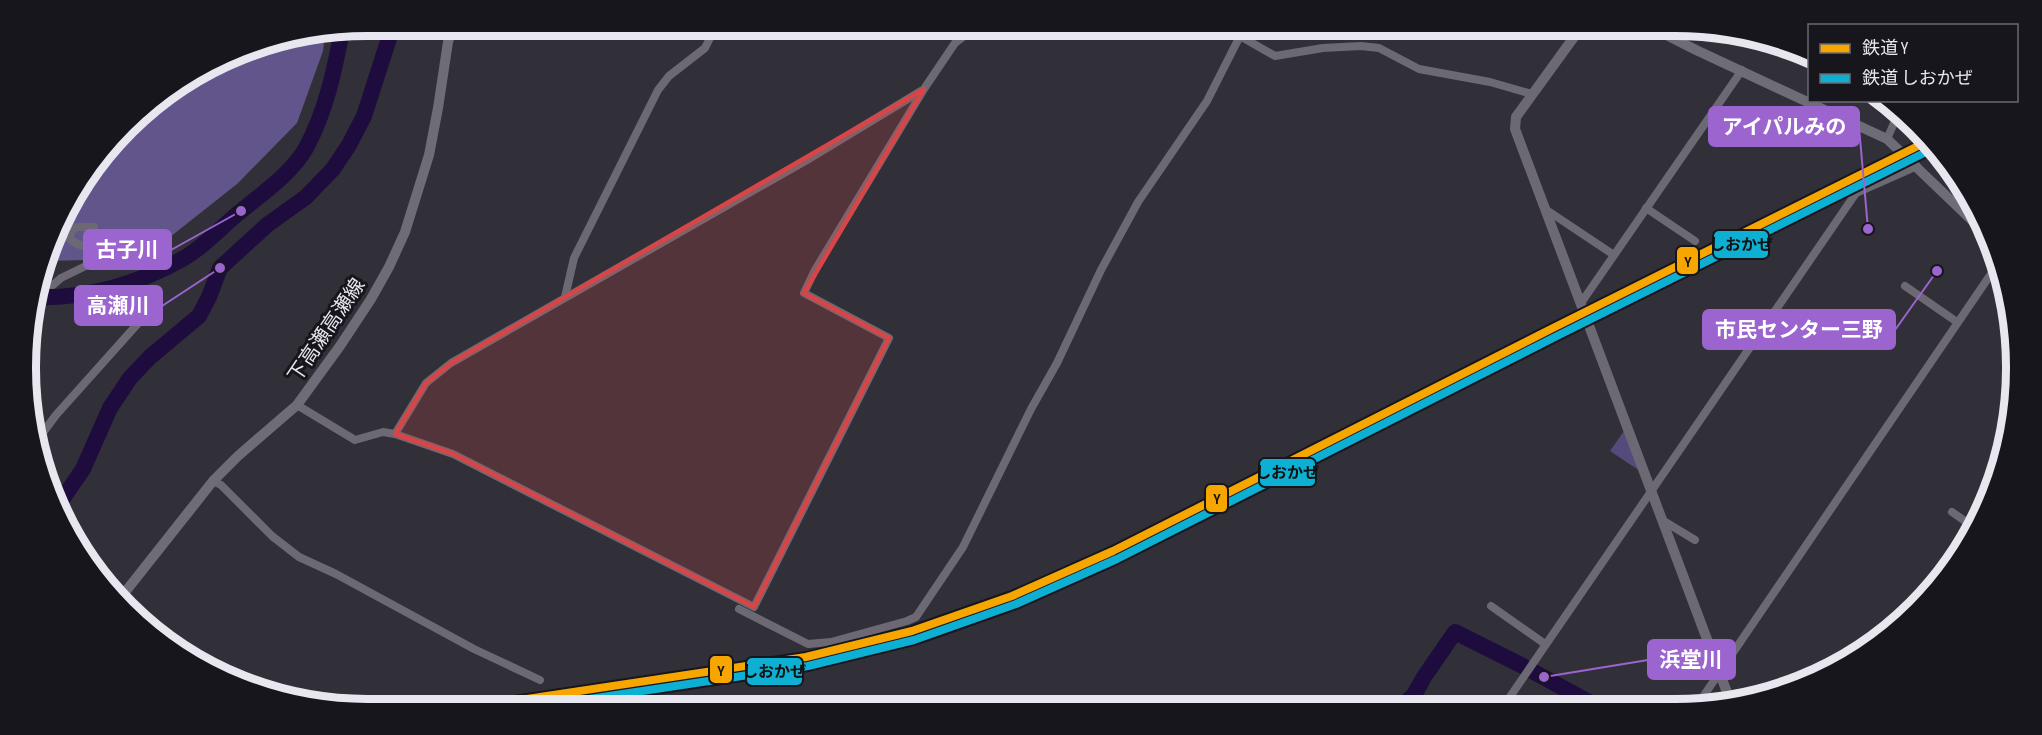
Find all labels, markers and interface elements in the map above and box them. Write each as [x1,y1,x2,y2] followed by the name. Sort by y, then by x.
[1808,24,2018,102] legend
[1862,38,1909,59] text: 鉄道 Y
[1862,68,1973,89] text: 鉄道 しおかぜ
[1709,107,1859,146] callout: アイパルみの
[1722,115,1846,140] text: アイパルみの
[84,230,171,269] callout: 古子川
[1713,230,1769,259] line badge: しおかぜ
[1709,236,1773,255] text: しおかぜ
[96,238,159,263] text: 古子川
[1676,246,1699,275] line badge: Y
[1684,253,1692,272] text: Y
[283,274,370,387] street label: 下高瀬高瀬線
[75,286,162,325] callout: 高瀬川
[87,294,150,319] text: 高瀬川
[1703,310,1895,349] callout: 市民センター三野
[1715,318,1883,343] text: 市民センター三野
[1259,458,1316,487] line badge: しおかぜ
[1255,464,1319,483] text: しおかぜ
[1205,484,1228,513] line badge: Y
[1213,490,1221,509] text: Y
[1648,640,1735,679] callout: 浜堂川
[1660,648,1723,673] text: 浜堂川
[709,655,733,684] line badge: Y
[746,657,803,686] line badge: しおかぜ
[717,662,725,681] text: Y
[742,663,806,682] text: しおかぜ

